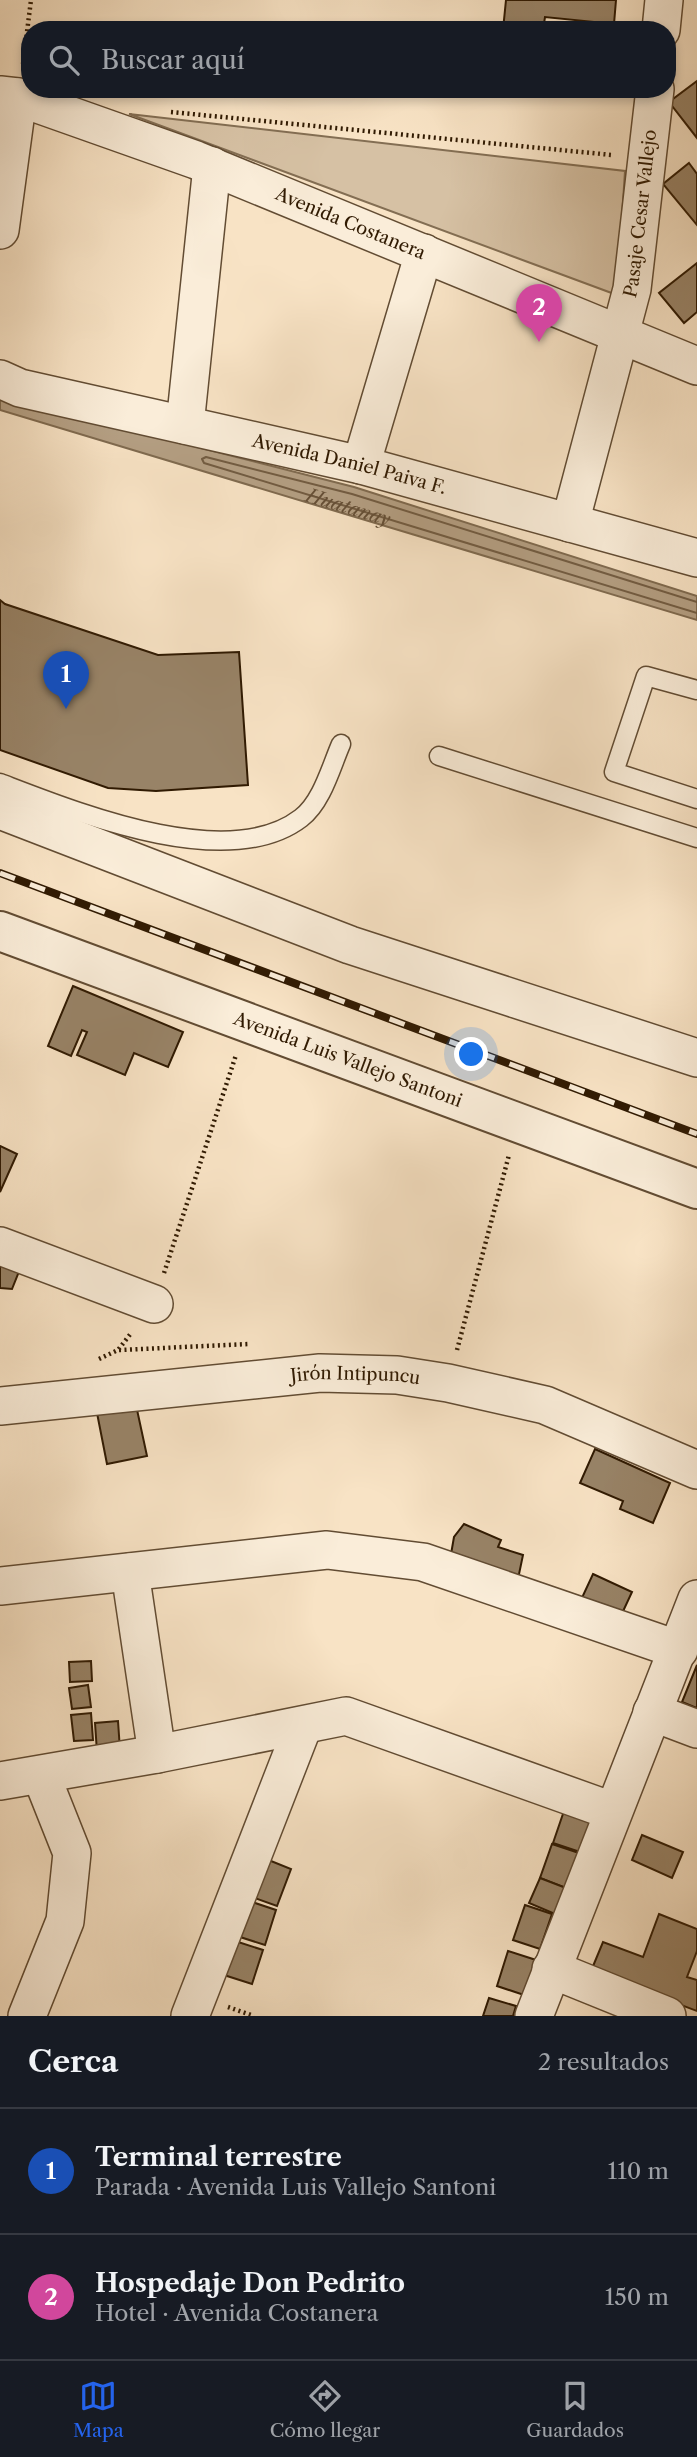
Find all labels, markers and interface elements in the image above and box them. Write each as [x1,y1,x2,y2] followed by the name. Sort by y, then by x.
[21,21,676,98] search box
[45,41,83,79] icon: search
[101,44,245,76] text: Buscar aquí
[619,128,661,300] street label: Pasaje Cesar Vallejo
[271,182,429,264] street label: Avenida Costanera
[516,284,562,342] pin: 2
[249,430,449,499] street label: Avenida Daniel Paiva F.
[301,483,394,531] water label: Huatanay
[43,651,89,709] pin: 1
[230,1007,466,1112] street label: Avenida Luis Vallejo Santoni
[454,1037,488,1071] your location
[286,1362,422,1390] street label: Jirón Intipuncu
[28,2043,118,2080] text: Cerca
[538,2048,669,2076] text: 2 resultados
[95,2141,342,2173] text: Terminal terrestre
[46,2157,56,2185] text: 1
[608,2157,669,2185] text: 110 m
[95,2173,496,2201] text: Parada · Avenida Luis Vallejo Santoni
[95,2267,405,2299] text: Hospedaje Don Pedrito
[44,2283,58,2311] text: 2
[605,2283,669,2311] text: 150 m
[95,2299,379,2327] text: Hotel · Avenida Costanera
[73,2377,124,2442] tab: Mapa
[270,2377,380,2442] tab: Cómo llegar
[526,2377,624,2442] tab: Guardados

